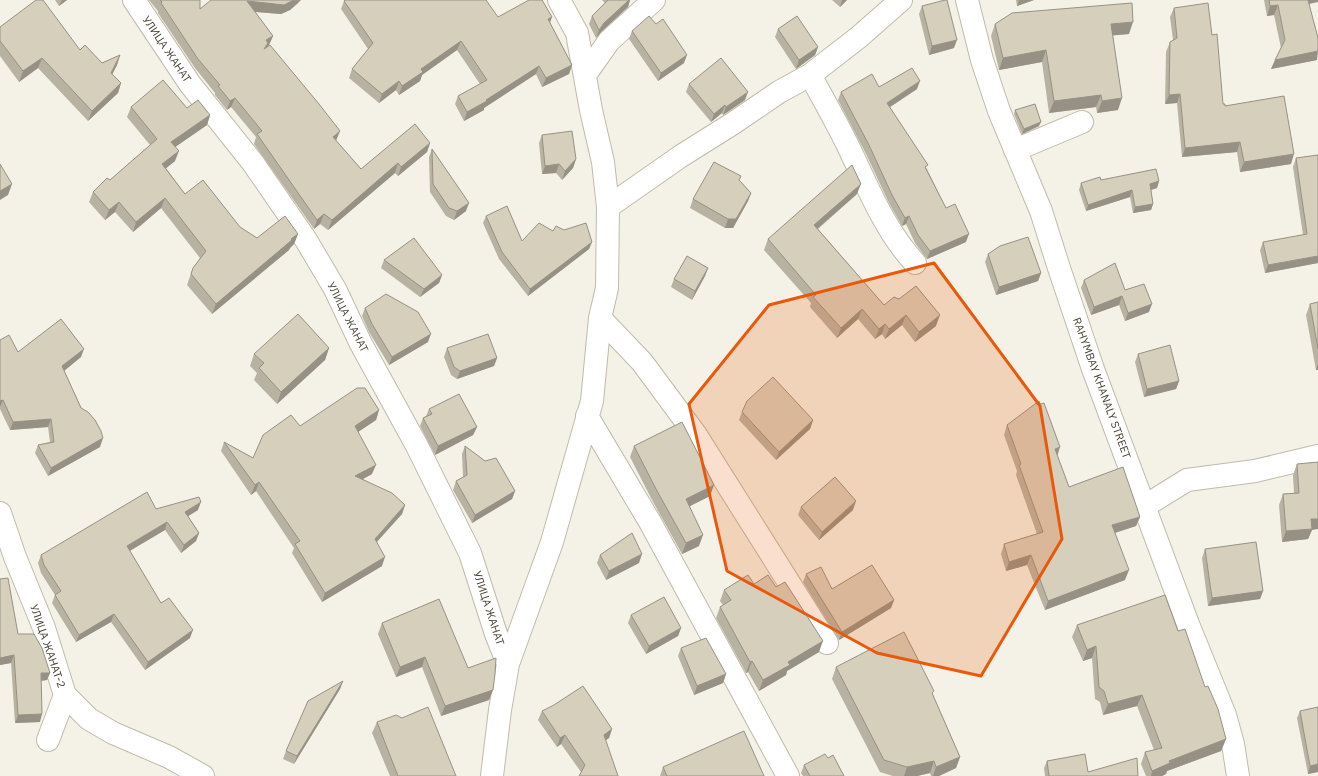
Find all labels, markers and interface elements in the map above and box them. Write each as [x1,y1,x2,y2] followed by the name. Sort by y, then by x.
[140,13,195,85] street label: УЛИЦА ЖАНАТ
[324,279,372,355] street label: УЛИЦА ЖАНАТ
[1070,316,1134,461] street label: RAHYMBAY KHANALY STREET
[470,569,508,648] street label: УЛИЦА ЖАНАТ
[27,602,69,690] street label: УЛИЦА ЖАНАТ-2

